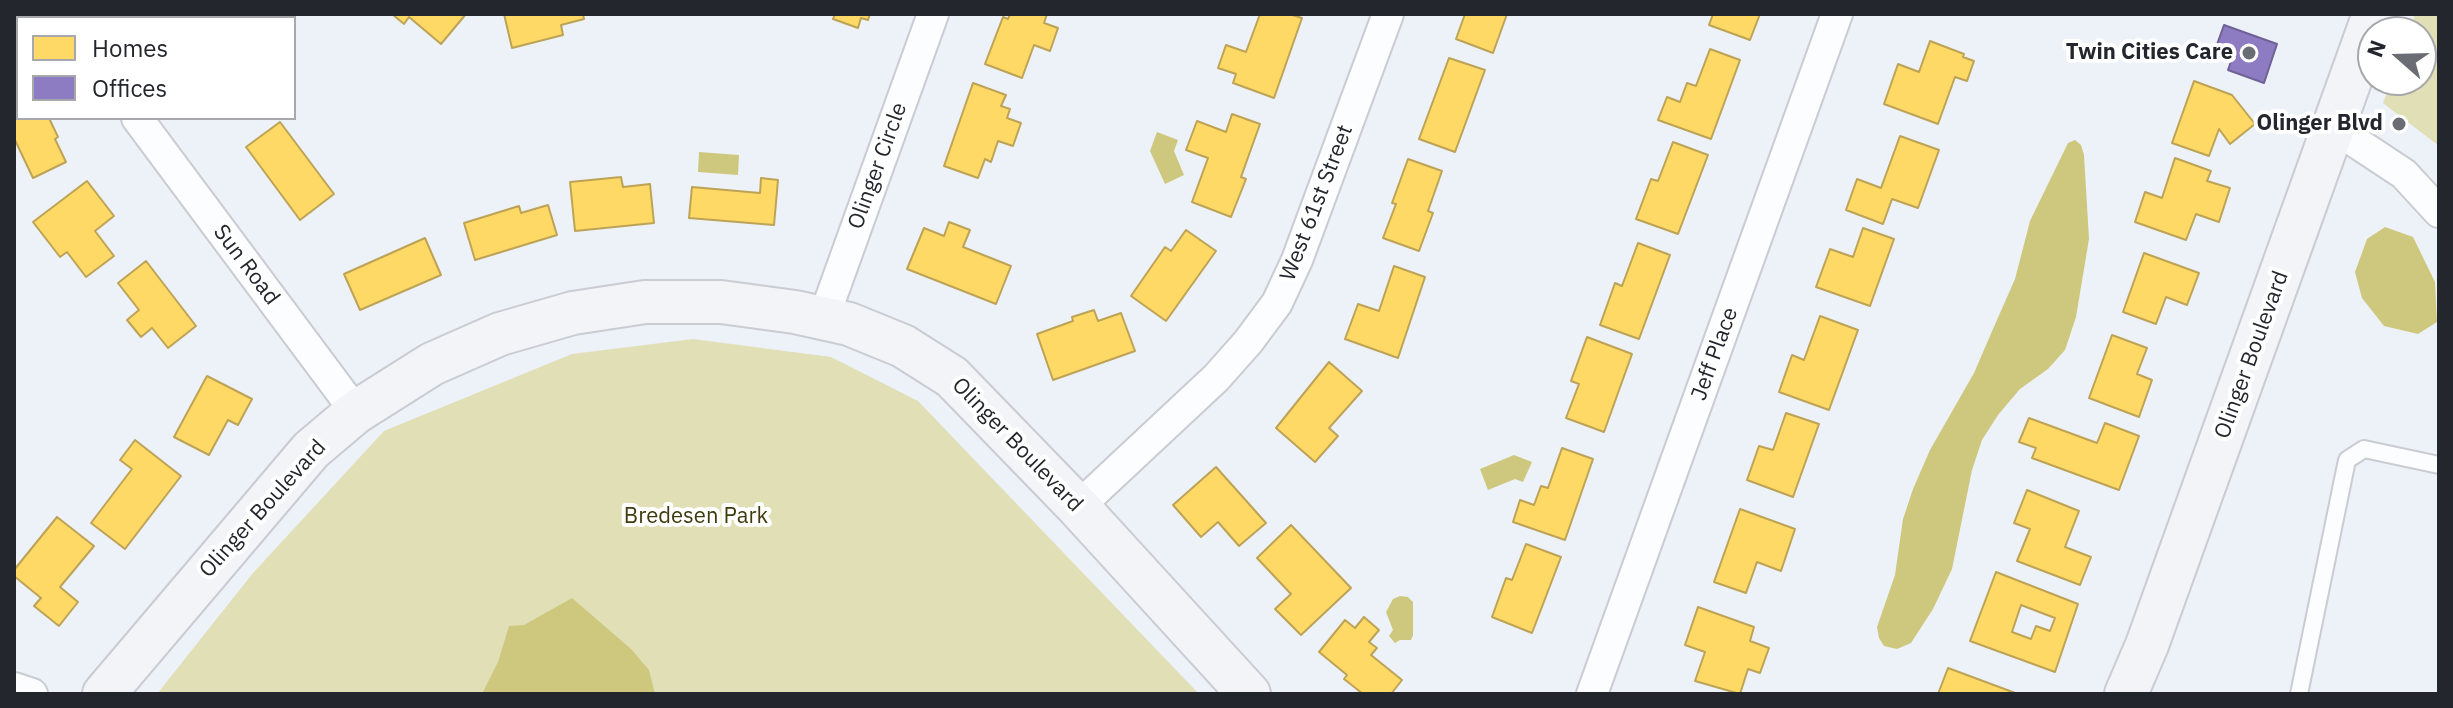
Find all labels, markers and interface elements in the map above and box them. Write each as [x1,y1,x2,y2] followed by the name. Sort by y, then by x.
[16,16,296,120] legend
[2357,16,2437,96] north arrow
[92,32,168,64] text: Homes
[2360,36,2392,61] text: N
[2066,40,2233,66] place label: Twin Cities Care
[2240,44,2258,62] marker: Twin Cities Care
[92,72,167,104] text: Offices
[843,99,913,233] street label: Olinger Circle
[2257,111,2383,137] place label: Olinger Blvd
[2390,115,2408,133] marker: Olinger Blvd
[1275,121,1359,285] street label: West 61st Street
[207,220,285,310] street label: Sun Road
[2209,268,2295,442] street label: Olinger Boulevard
[1686,304,1744,404] street label: Jeff Place
[946,372,1088,518] street label: Olinger Boulevard
[194,435,332,583] street label: Olinger Boulevard
[624,504,768,530] park label: Bredesen Park

